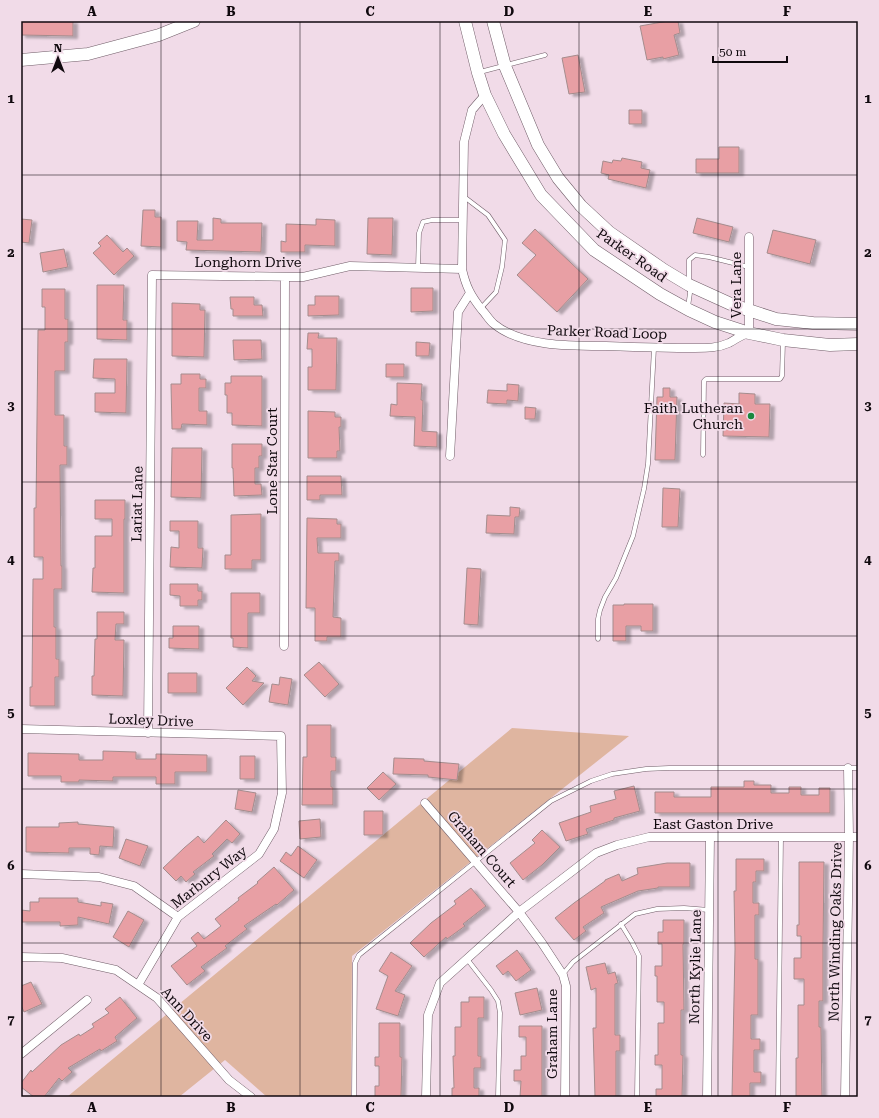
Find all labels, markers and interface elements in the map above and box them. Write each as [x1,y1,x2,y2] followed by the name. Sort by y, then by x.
[87,4,97,19] text: A
[226,4,236,19] text: B
[365,4,375,19] text: C
[504,4,514,19] text: D
[644,4,652,19] text: E
[783,4,791,19] text: F
[38,38,78,78] north arrow
[713,38,787,64] scale bar
[54,42,63,55] text: N
[719,45,746,59] text: 50 m
[7,91,15,106] text: 1
[864,91,872,106] text: 1
[594,225,670,285] street label: Parker Road
[7,245,15,260] text: 2
[864,245,872,260] text: 2
[728,251,744,318] street label: Vera Lane
[195,254,302,270] street label: Longhorn Drive
[547,322,667,342] street label: Parker Road Loop
[7,398,15,413] text: 3
[864,398,872,413] text: 3
[644,400,743,432] place label: Faith Lutheran Church
[264,408,280,514] street label: Lone Star Court
[746,411,756,421] marker: Faith Lutheran Church
[128,466,146,542] street label: Lariat Lane
[7,552,15,567] text: 4
[864,552,872,567] text: 4
[7,705,15,720] text: 5
[864,705,872,720] text: 5
[108,711,194,729] street label: Loxley Drive
[445,808,519,890] street label: Graham Court
[653,816,773,832] street label: East Gaston Drive
[168,842,250,911] street label: Marbury Way
[825,842,845,1022] street label: North Winding Oaks Drive
[7,858,15,873] text: 6
[864,858,872,873] text: 6
[686,909,704,1024] street label: North Kylie Lane
[158,984,216,1045] street label: Ann Drive
[544,989,560,1079] street label: Graham Lane
[7,1012,15,1027] text: 7
[864,1012,872,1027] text: 7
[87,1100,97,1115] text: A
[226,1100,236,1115] text: B
[365,1100,375,1115] text: C
[504,1100,514,1115] text: D
[644,1100,652,1115] text: E
[783,1100,791,1115] text: F

